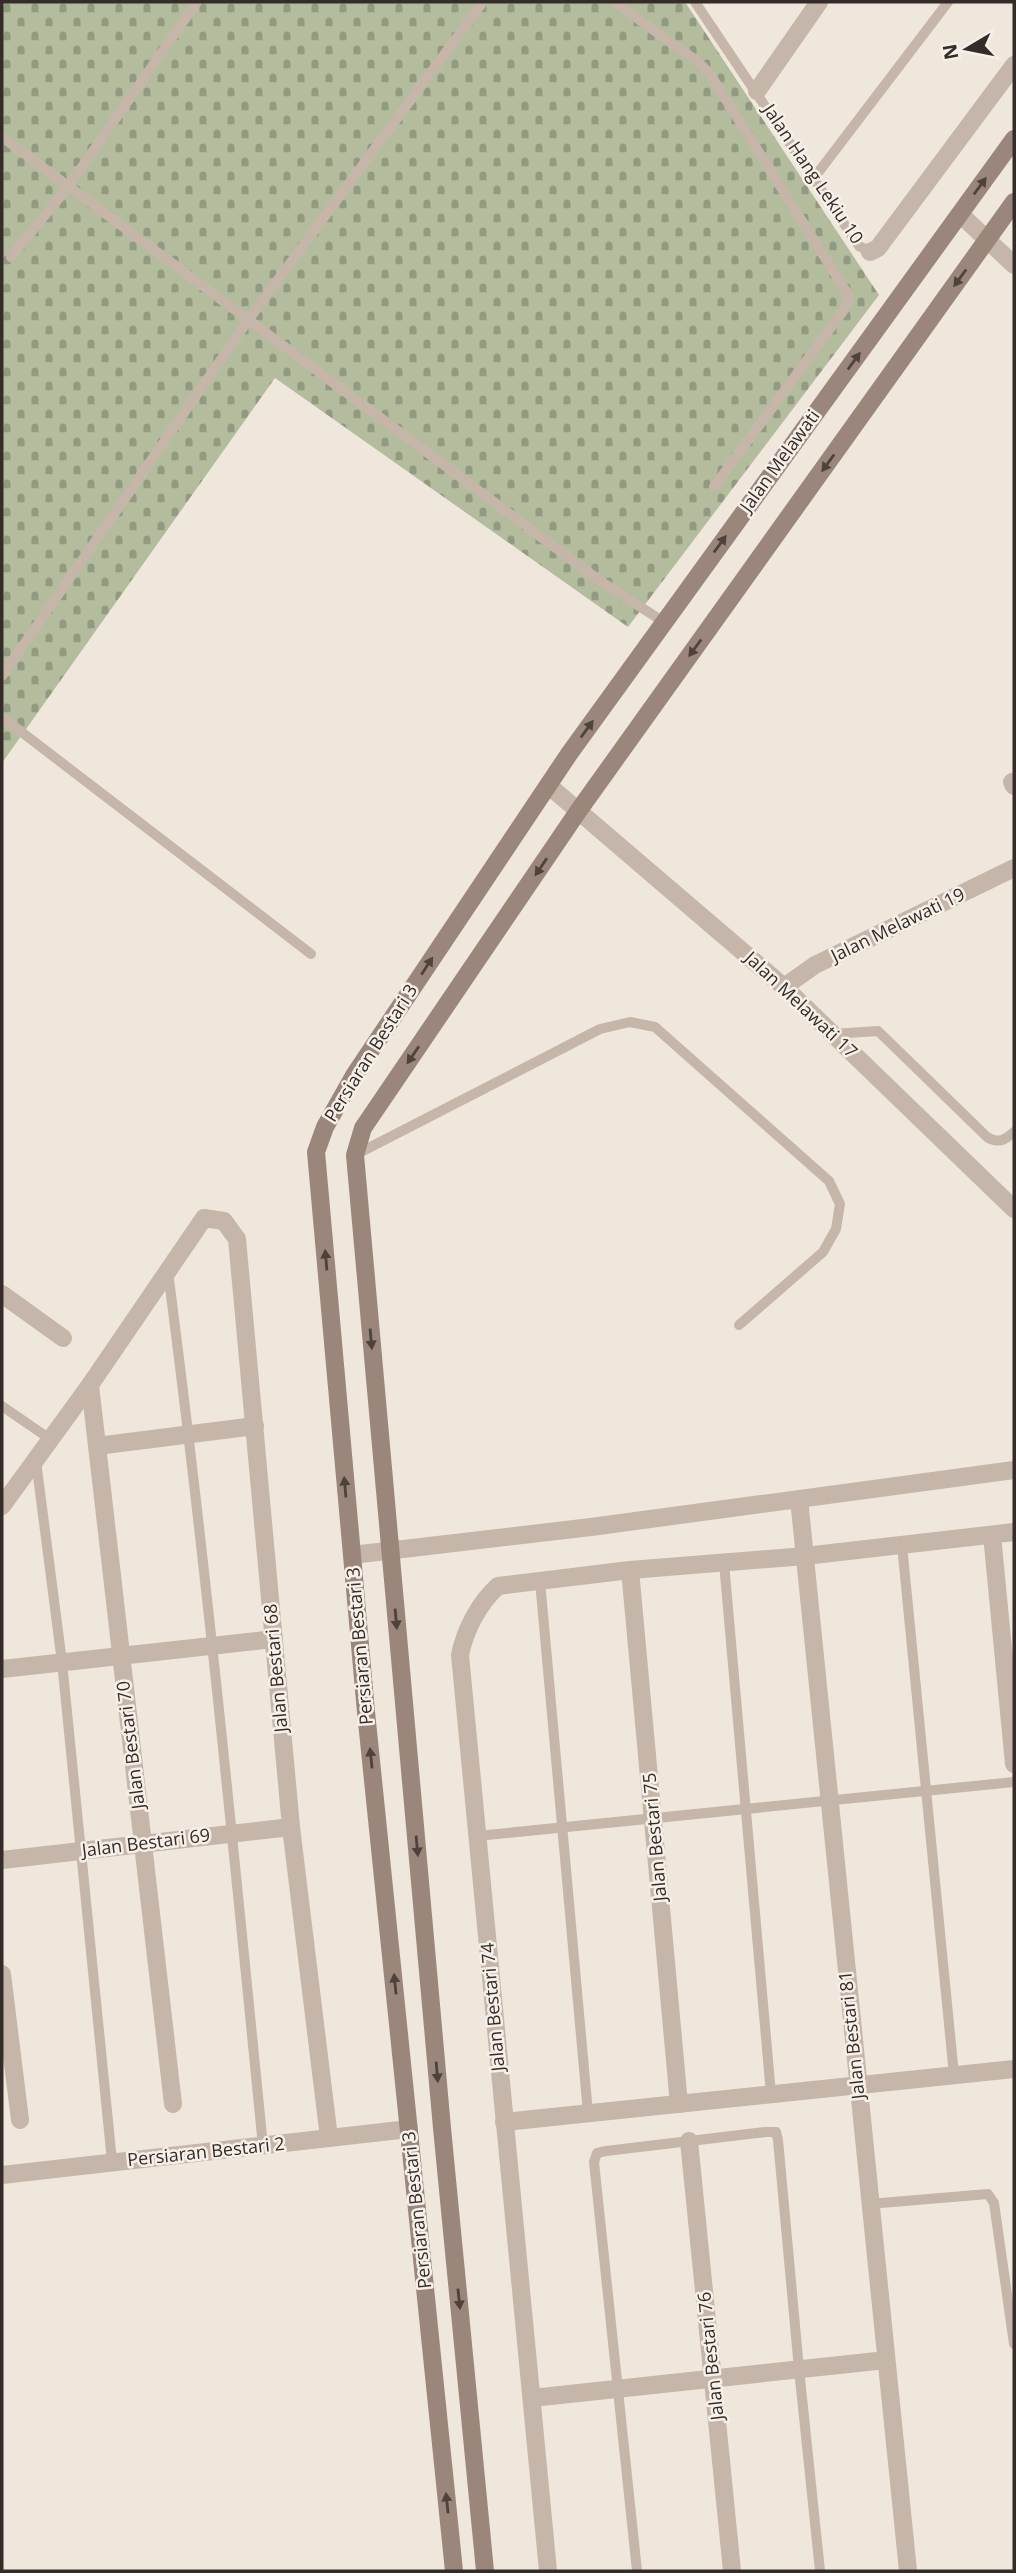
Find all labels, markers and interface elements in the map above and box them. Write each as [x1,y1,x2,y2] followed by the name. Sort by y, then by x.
[932,14,1002,84] north arrow
[936,42,964,62] text: N
[757,97,870,248] street label: Jalan Hang Lekiu 10
[973,177,987,195] one-way arrow
[953,269,967,287] one-way arrow
[847,352,861,370] one-way arrow
[733,404,824,518] street label: Jalan Melawati
[821,454,835,472] one-way arrow
[712,535,726,553] one-way arrow
[688,639,702,657] one-way arrow
[580,720,594,738] one-way arrow
[534,857,547,876] one-way arrow
[825,881,968,968] street label: Jalan Melawati 19
[739,944,863,1063] street label: Jalan Melawati 17
[420,956,433,976] one-way arrow
[318,979,422,1126] street label: Persiaran Bestari 3
[406,1046,420,1064] one-way arrow
[320,1249,331,1271] one-way arrow
[366,1328,377,1350] one-way arrow
[340,1475,351,1497] one-way arrow
[340,1566,378,1726] street label: Persiaran Bestari 3
[257,1603,293,1735] street label: Jalan Bestari 68
[391,1608,402,1630] one-way arrow
[110,1680,150,1813] street label: Jalan Bestari 70
[366,1747,377,1769] one-way arrow
[636,1772,672,1904] street label: Jalan Bestari 75
[78,1822,211,1862] street label: Jalan Bestari 69
[412,1835,423,1857] one-way arrow
[474,1942,510,2074] street label: Jalan Bestari 74
[832,1970,870,2102] street label: Jalan Bestari 81
[389,1973,400,1995] one-way arrow
[432,2061,443,2083] one-way arrow
[396,2130,436,2290] street label: Persiaran Bestari 3
[126,2131,286,2171] street label: Persiaran Bestari 2
[453,2288,464,2310] one-way arrow
[691,2291,729,2423] street label: Jalan Bestari 76
[441,2492,452,2514] one-way arrow

